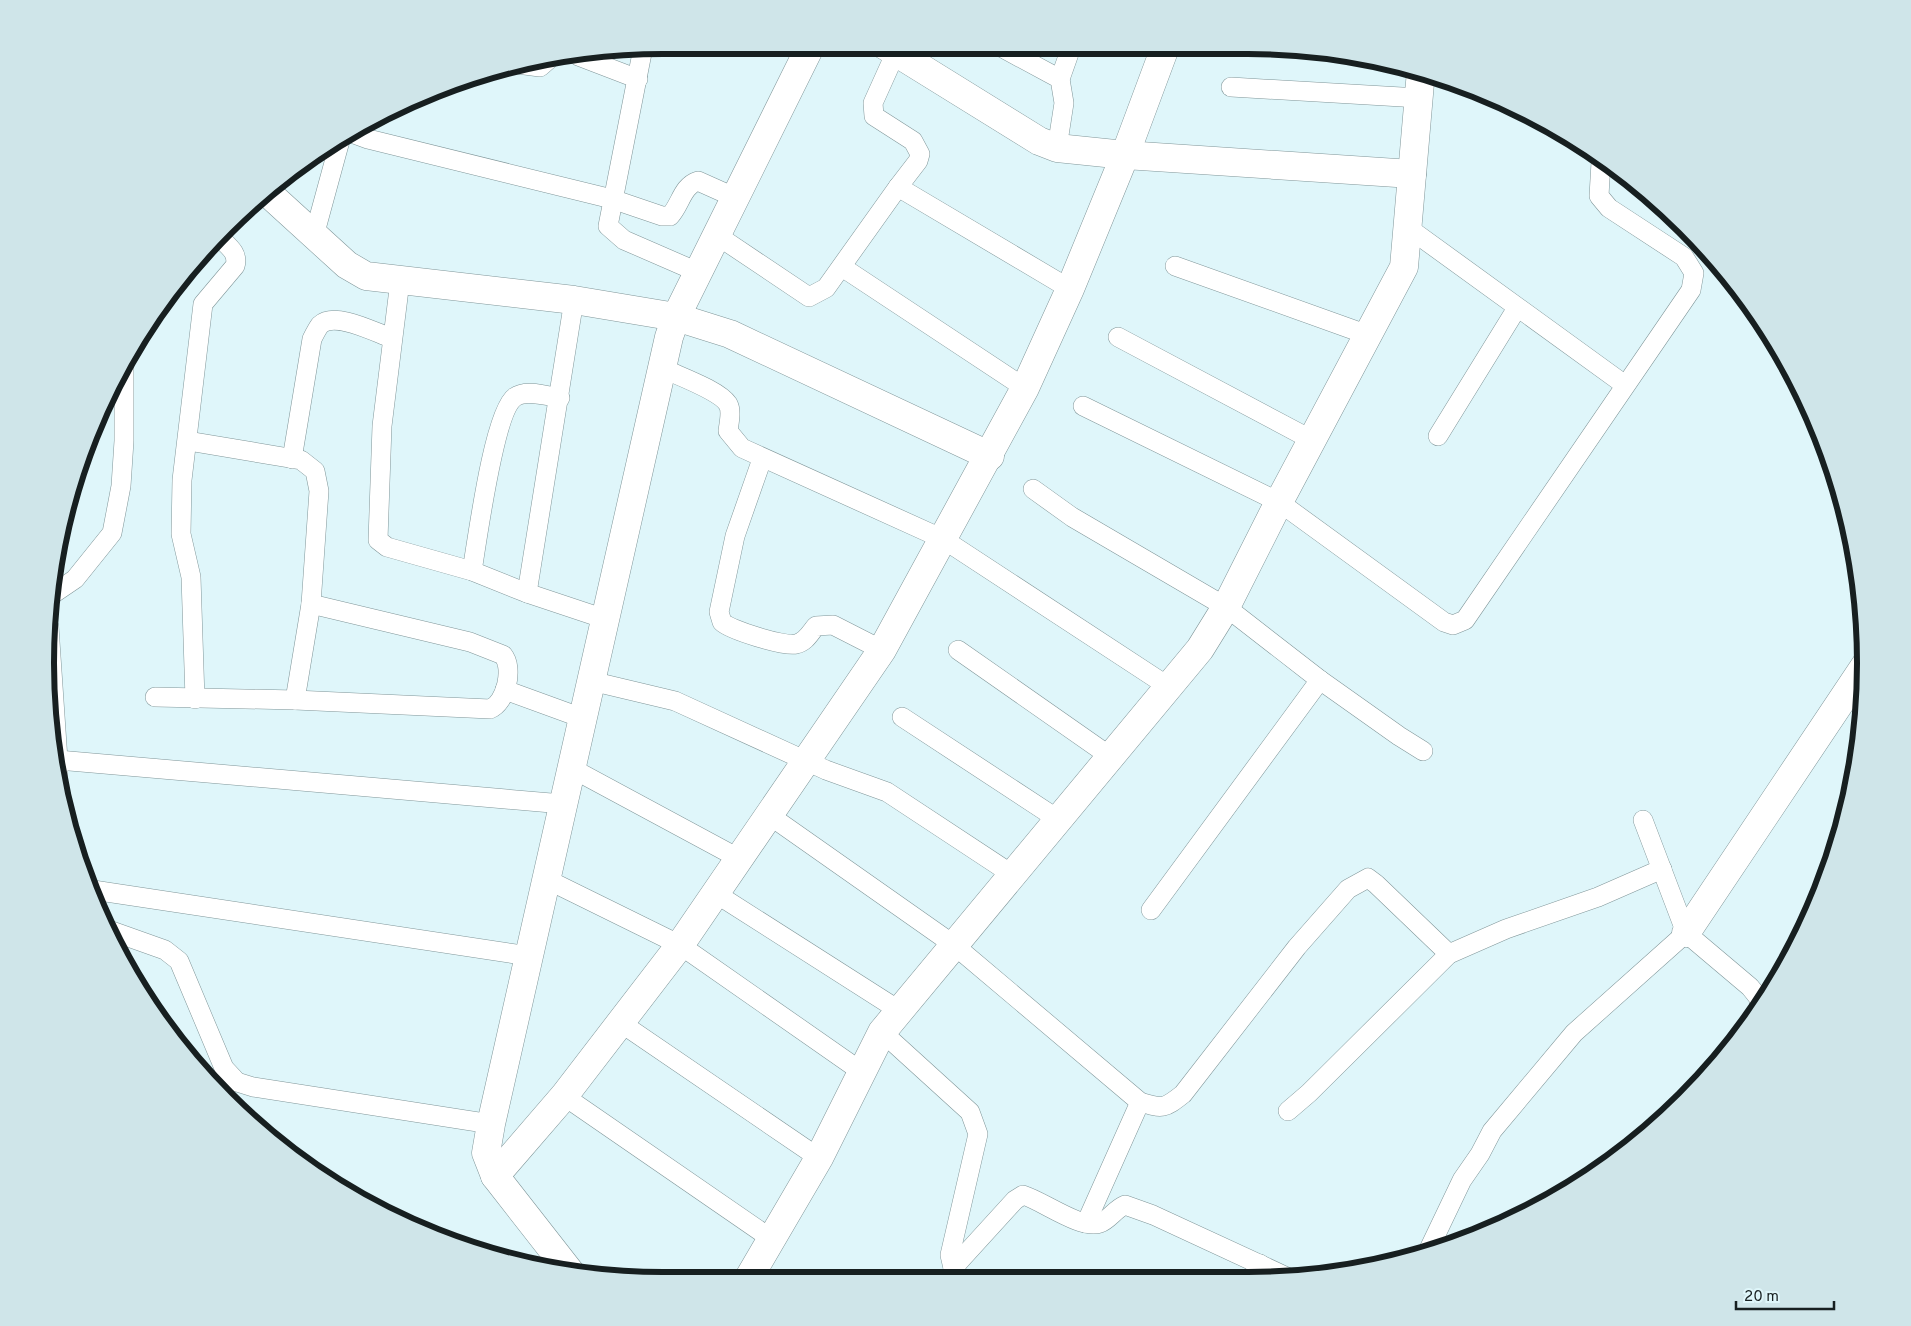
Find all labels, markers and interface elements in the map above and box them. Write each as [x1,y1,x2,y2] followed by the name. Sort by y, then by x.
[1736,1278,1834,1310] scale bar
[1744,1288,1779,1307] text: 20 m

